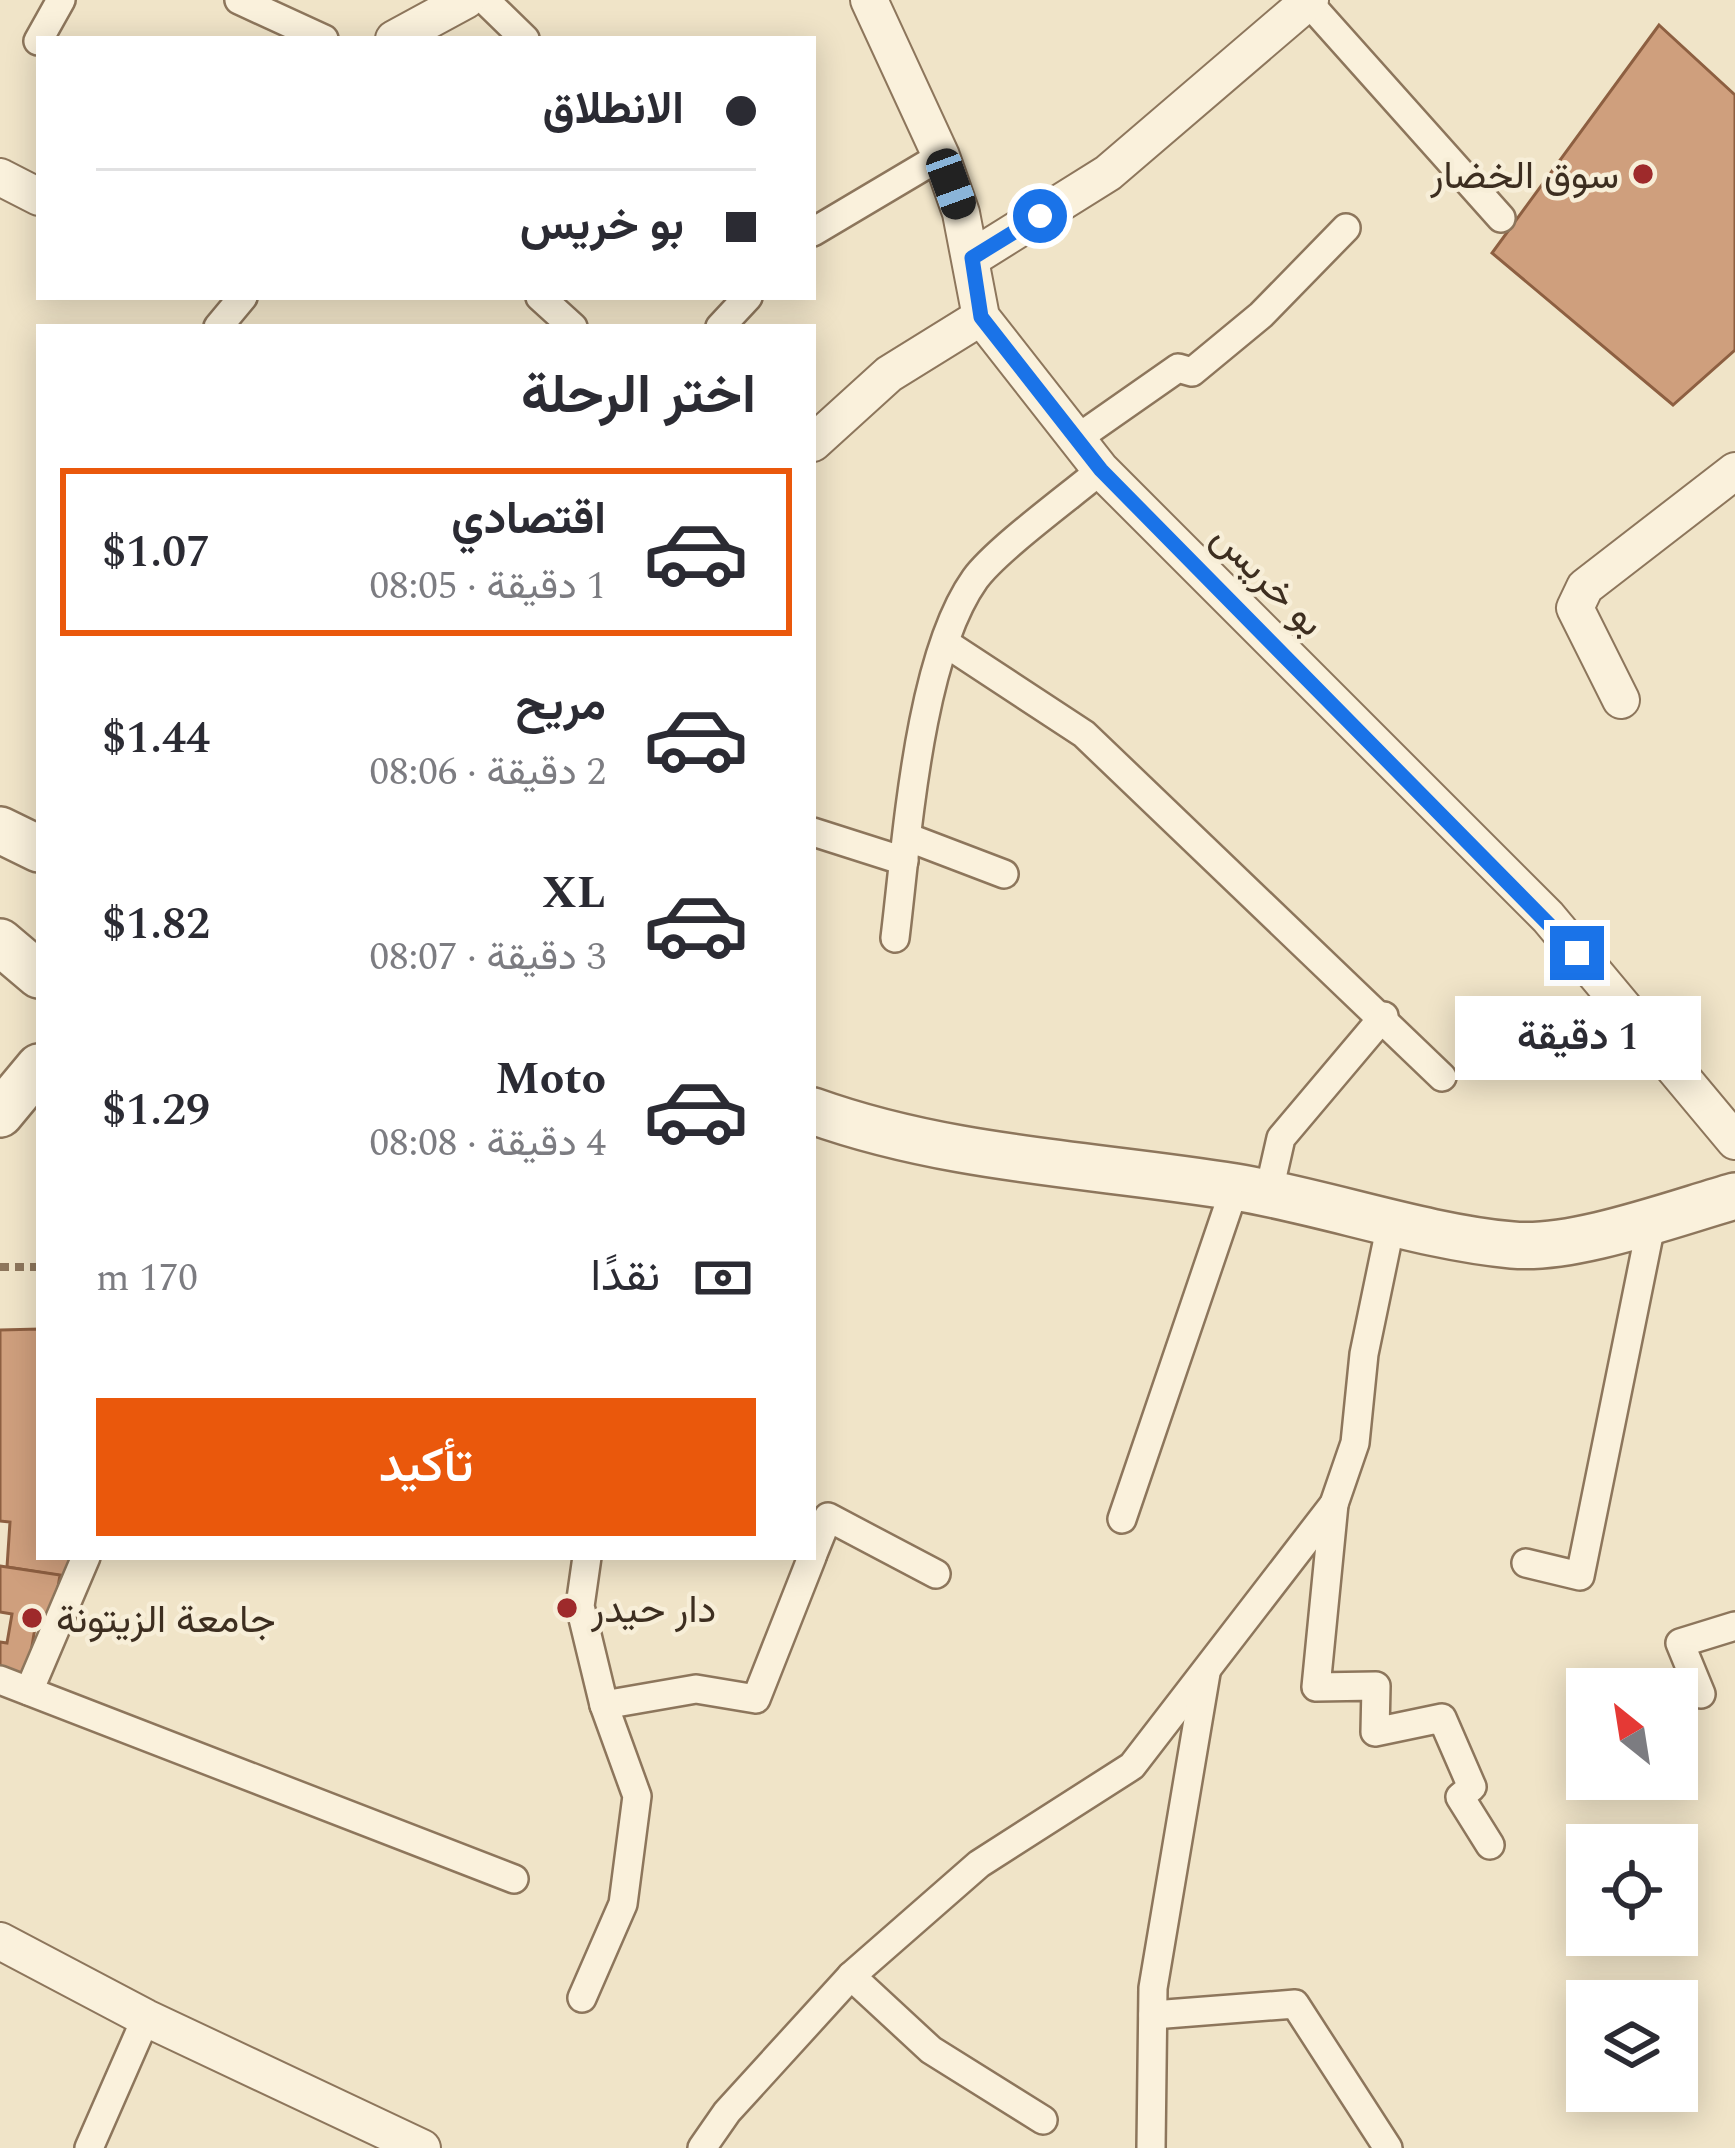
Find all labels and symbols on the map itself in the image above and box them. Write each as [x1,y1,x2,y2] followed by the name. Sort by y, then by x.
[922,144,980,224] car
[1429,147,1619,206] place label: سوق الخضار
[1630,161,1656,187] marker: سوق الخضار
[1013,189,1067,243] route start
[1197,510,1338,651] street label: بو خريس
[1550,926,1604,980] route end
[1454,995,1700,1079] callout: 1 دقيقة
[590,1581,716,1640] place label: دار حيدر
[56,1591,276,1650] place label: جامعة الزيتونة
[554,1595,580,1621] marker: دار حيدر
[19,1605,45,1631] marker: جامعة الزيتونة
[1566,1668,1698,1800] north arrow

